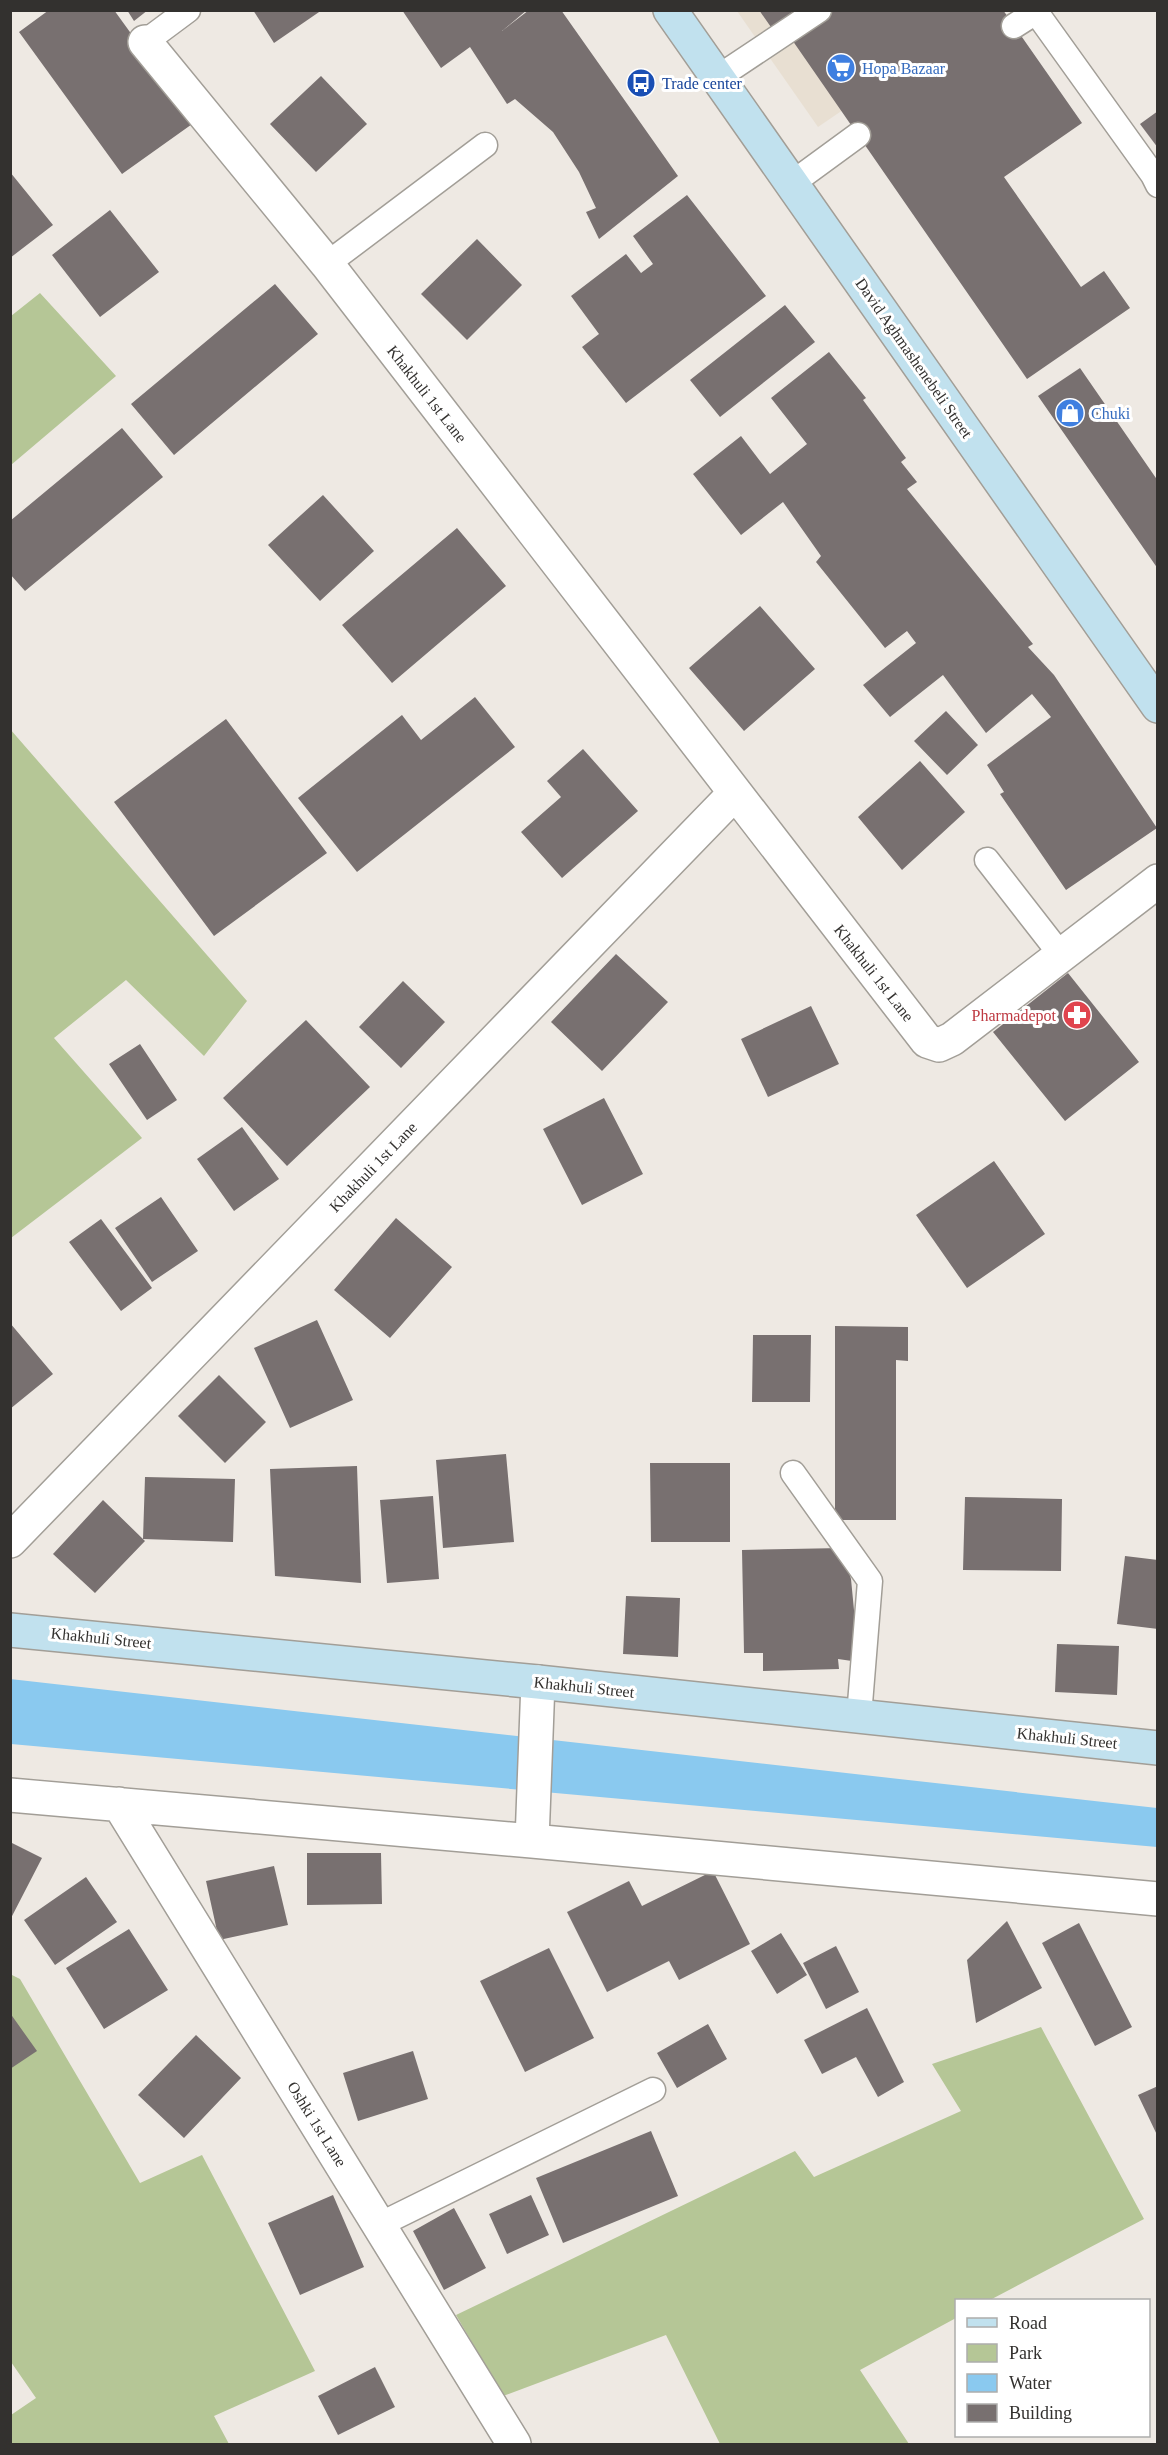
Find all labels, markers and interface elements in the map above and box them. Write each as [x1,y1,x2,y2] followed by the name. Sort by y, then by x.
[825,52,857,84] supermarket icon: Hopa Bazaar
[862,60,946,78] place label: Hopa Bazaar
[625,67,657,99] bus stop icon: Trade center
[662,75,742,92] place label: Trade center
[851,275,976,442] street label: David Aghmashenebeli Street
[384,342,470,446] street label: Khakhuli 1st Lane
[1054,397,1086,429] shop icon: Chuki
[1091,405,1131,422] place label: Chuki
[831,921,917,1025] street label: Khakhuli 1st Lane
[1061,999,1093,1031] pharmacy icon: Pharmadepot
[972,1007,1057,1025] place label: Pharmadepot
[326,1119,420,1215] street label: Khakhuli 1st Lane
[50,1624,153,1652] street label: Khakhuli Street
[533,1673,636,1701] street label: Khakhuli Street
[1016,1724,1119,1752] street label: Khakhuli Street
[284,2078,350,2170] street label: Oshki 1st Lane
[955,2299,1150,2437] legend
[1009,2313,1047,2333] text: Road
[1009,2343,1042,2363] text: Park
[1009,2373,1052,2393] text: Water
[1009,2403,1072,2423] text: Building

